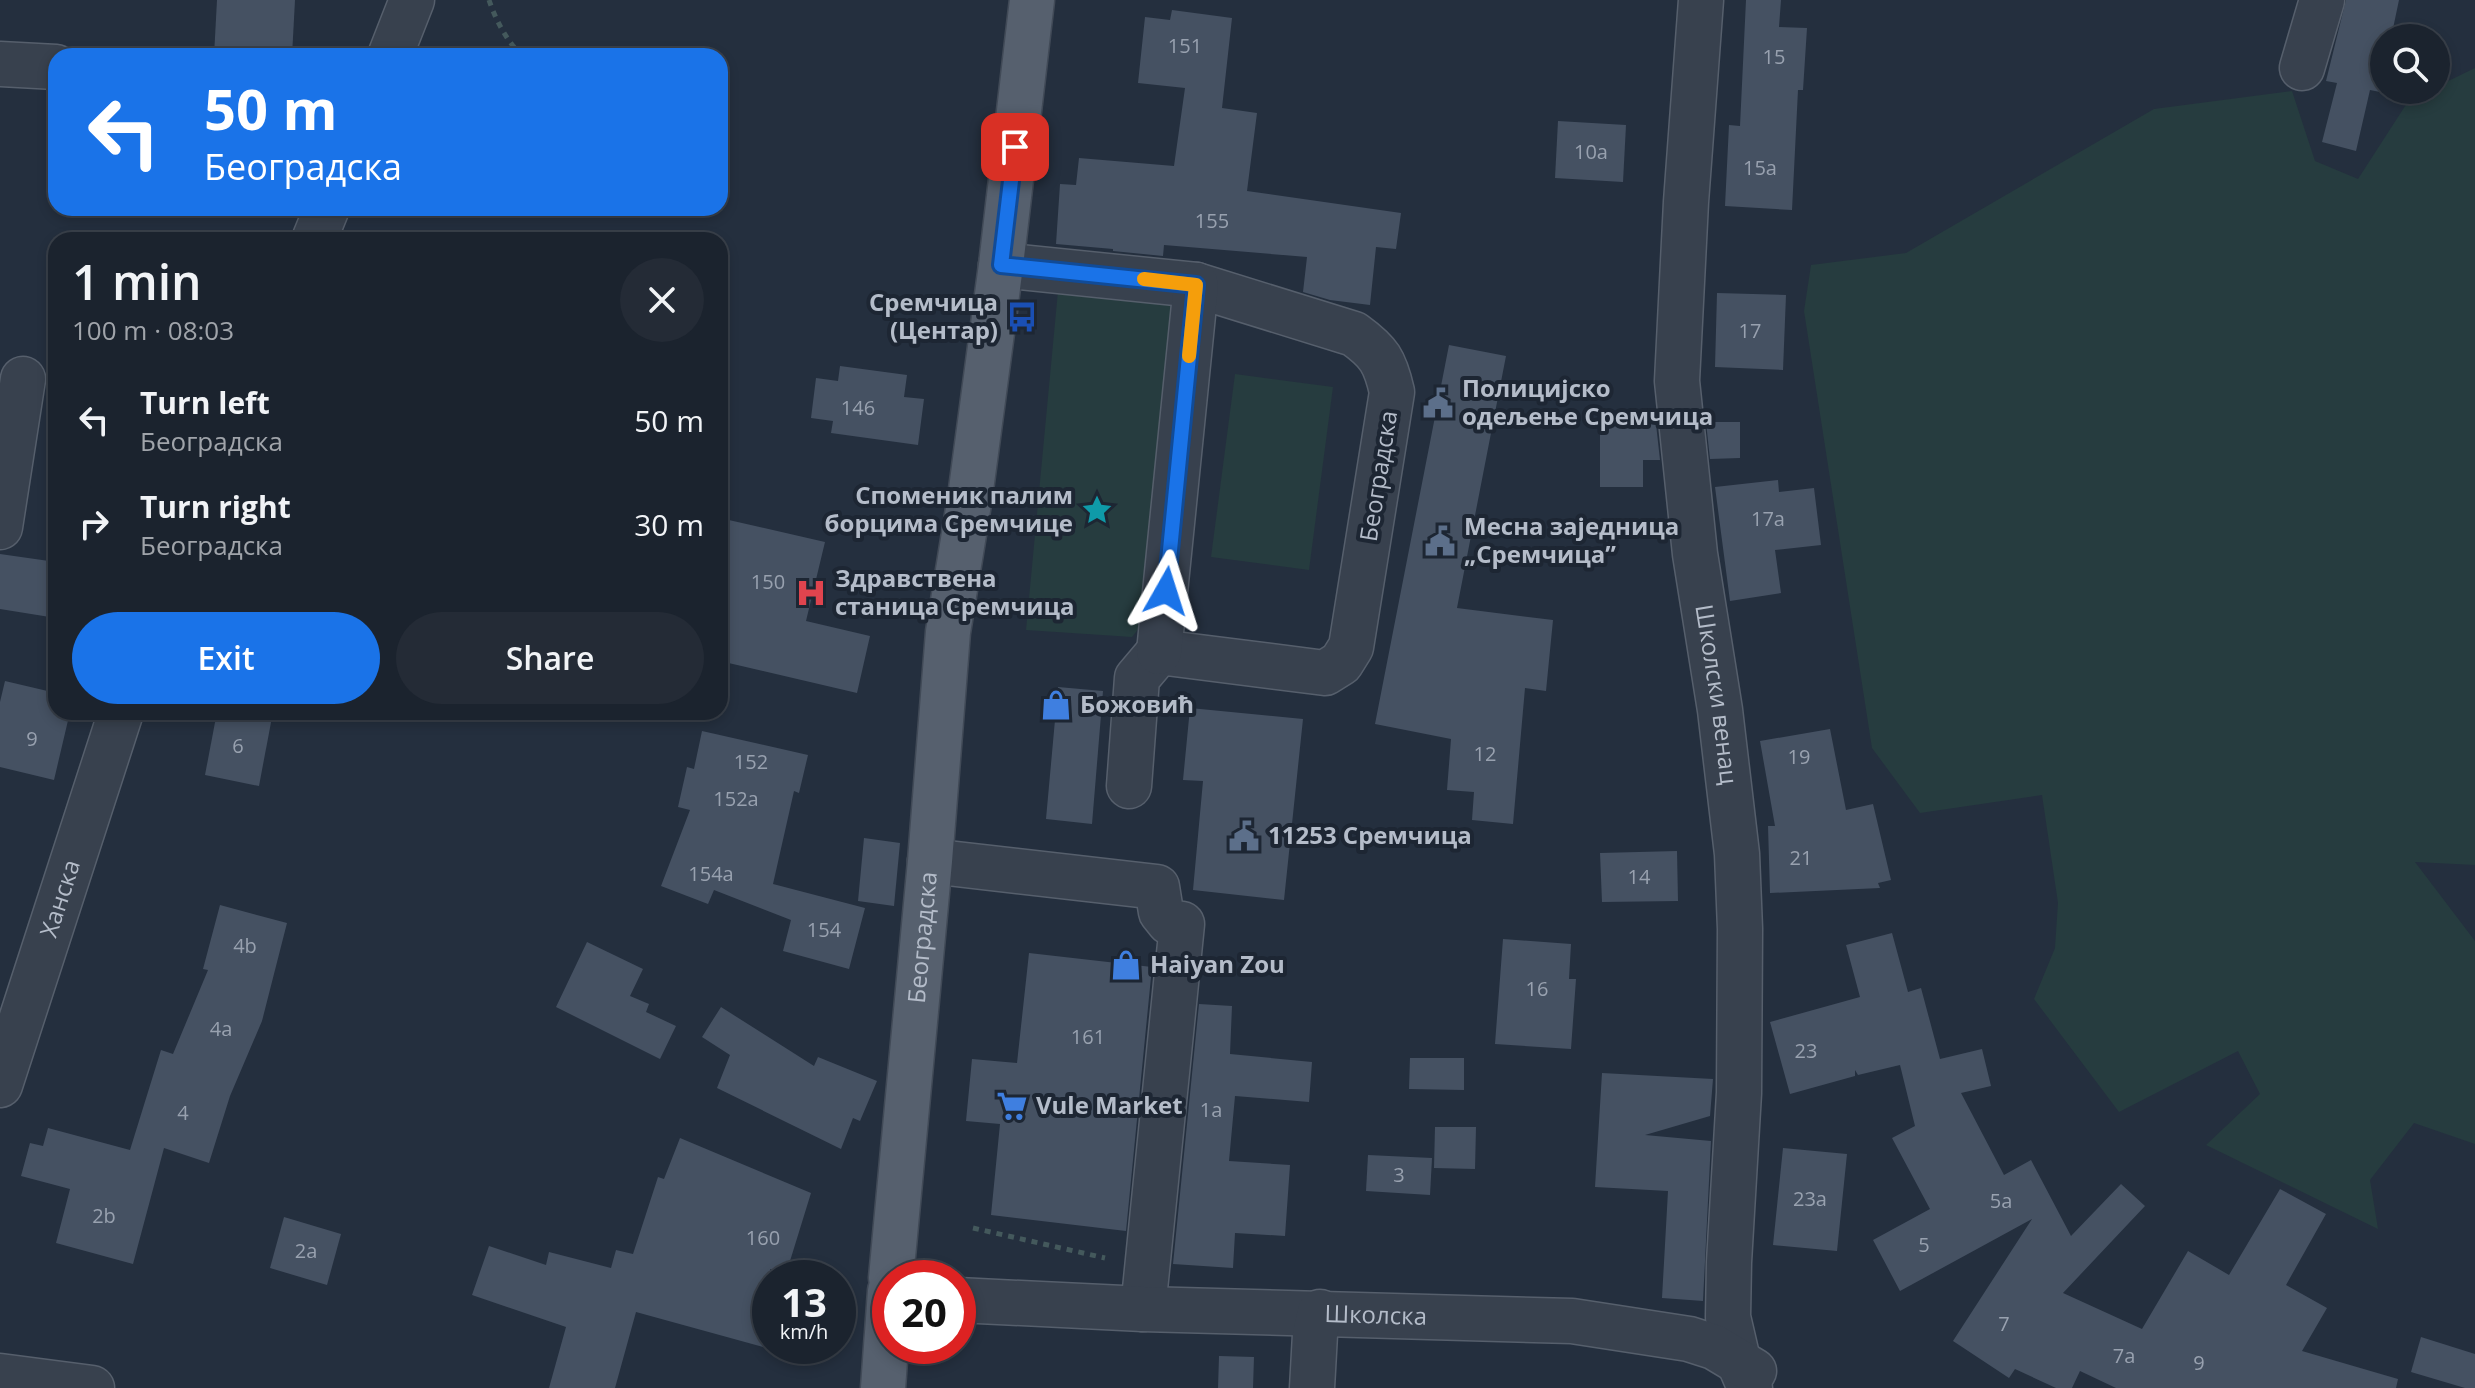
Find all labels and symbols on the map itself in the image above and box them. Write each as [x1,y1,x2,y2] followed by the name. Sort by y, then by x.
[1168,32,1202,59] house number: 151
[1763,43,1785,70] house number: 15
[981,113,1049,181] pin
[1574,138,1608,165] house number: 10a
[1743,154,1777,181] house number: 15a
[1195,207,1229,234] house number: 155
[869,285,998,346] place label: Сремчица (Центар)
[1005,300,1039,334] bus stop icon: Сремчица (Центар)
[1739,317,1761,344] house number: 17
[1462,371,1713,432] place label: Полицијско одељење Сремчица
[1421,386,1455,420] public building icon: Полицијско одељење Сремчица
[841,394,875,421] house number: 146
[1351,408,1404,544] street label: Београдска
[825,478,1073,539] place label: Споменик палим борцима Сремчице
[1080,493,1114,527] place icon: Споменик палим борцима Сремчице
[1751,505,1785,532] house number: 17a
[1464,509,1679,570] place label: Месна заједница „Сремчица”
[1423,524,1457,558] public building icon: Месна заједница „Сремчица”
[1124,549,1208,633] position arrow
[835,561,1074,622] place label: Здравствена станица Сремчица
[751,568,785,595] house number: 150
[794,576,828,610] hospital icon: Здравствена станица Сремчица
[1688,602,1747,786] street label: Школски венац
[1080,687,1194,720] place label: Божовић
[1039,688,1073,722] shop icon: Божовић
[26,725,38,752] house number: 9
[232,732,244,759] house number: 6
[1474,740,1496,767] house number: 12
[1788,743,1810,770] house number: 19
[734,748,768,775] house number: 152
[713,785,759,812] house number: 152a
[1268,818,1472,851] place label: 11253 Сремчица
[1227,819,1261,853] public building icon: 11253 Сремчица
[1790,844,1812,871] house number: 21
[31,855,87,941] street label: Ханска
[688,860,734,887] house number: 154a
[1628,863,1651,890] house number: 14
[899,870,944,1005] street label: Београдска
[807,916,842,943] house number: 154
[233,932,257,959] house number: 4b
[1150,947,1285,980] place label: Haiyan Zou
[1109,948,1143,982] shop icon: Haiyan Zou
[1526,975,1548,1002] house number: 16
[210,1015,232,1042] house number: 4a
[1071,1023,1105,1050] house number: 161
[1795,1037,1817,1064] house number: 23
[1036,1088,1183,1121] place label: Vule Market
[995,1089,1029,1123] supermarket icon: Vule Market
[1200,1096,1222,1123] house number: 1a
[177,1099,189,1126] house number: 4
[1393,1161,1405,1188] house number: 3
[1793,1185,1827,1212] house number: 23a
[1990,1187,2012,1214] house number: 5a
[92,1202,116,1229] house number: 2b
[746,1224,780,1251] house number: 160
[1918,1231,1930,1258] house number: 5
[295,1237,317,1264] house number: 2a
[872,1260,976,1364] speed limit sign: 20
[1324,1296,1427,1332] street label: Школска
[1998,1310,2010,1337] house number: 7
[2113,1342,2135,1369] house number: 7a
[2193,1349,2205,1376] house number: 9

